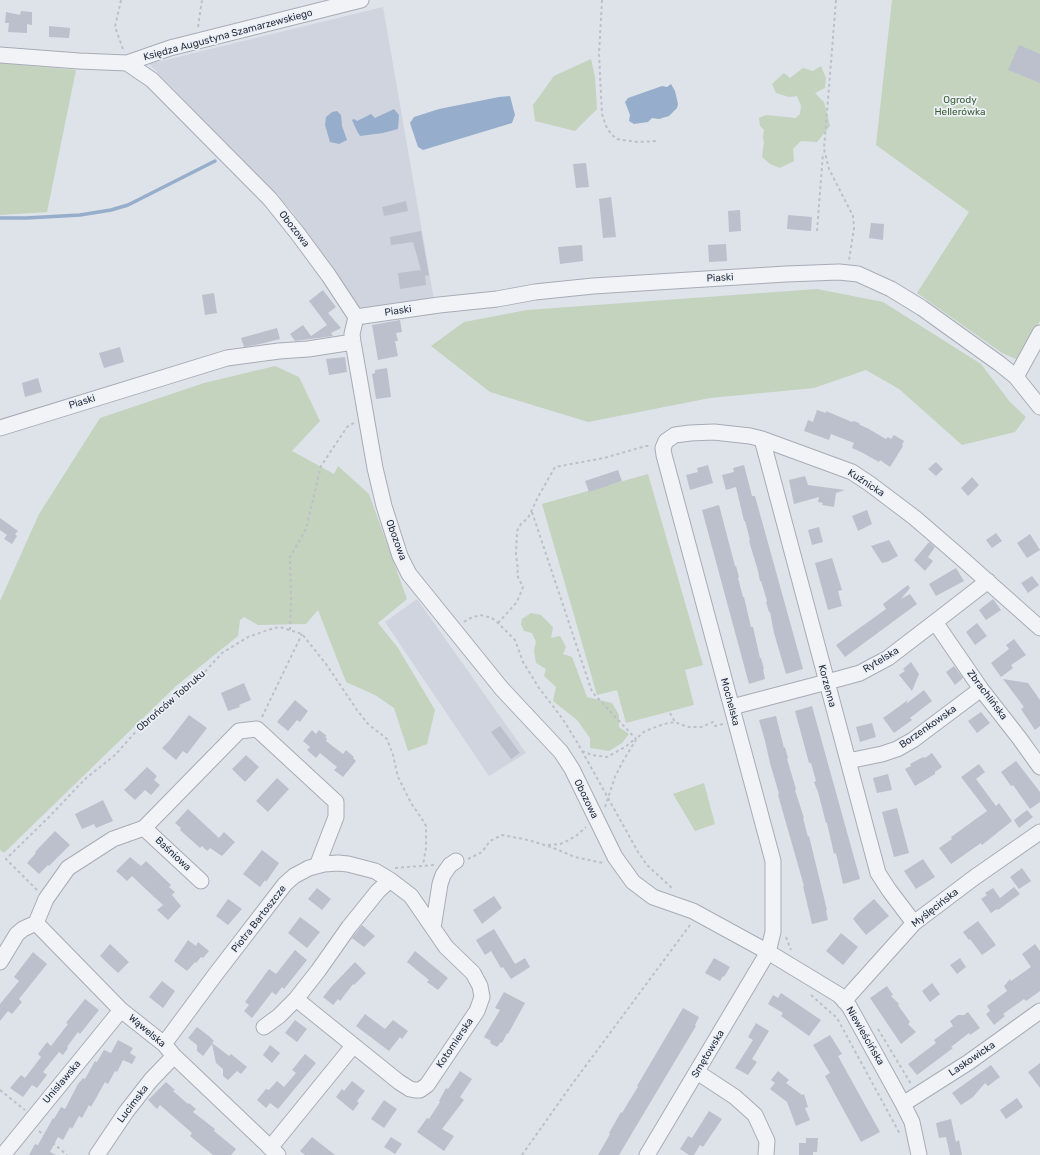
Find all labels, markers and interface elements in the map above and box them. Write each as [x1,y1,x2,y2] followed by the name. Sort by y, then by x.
[142,7,314,63] street label: Księdza Augustyna Szamarzewskiego
[934,94,986,118] park label: Ogrody Hellerówka
[276,209,312,249] street label: Obozowa
[706,271,734,285] street label: Piaski
[384,303,412,319] street label: Piaski
[67,392,97,412] street label: Piaski
[845,467,887,499] street label: Kuźnicka
[383,518,409,562] street label: Obozowa
[861,645,901,675] street label: Rytelska
[816,663,838,709] street label: Korzenna
[134,668,208,734] street label: Obrońców Tobruku
[964,668,1010,722] street label: Zbrachlińska
[718,677,742,727] street label: Mochelska
[897,703,959,751] street label: Borzenkowska
[571,777,601,821] street label: Obozowa
[153,834,193,874] street label: Baśniowa
[229,883,289,955] street label: Piotra Bartoszcze
[909,886,961,930] street label: Myślęcińska
[843,1005,887,1067] street label: Niewieścińska
[126,1012,168,1050] street label: Wąwelska
[434,1016,476,1070] street label: Kotomierska
[689,1028,727,1080] street label: Smętowska
[947,1039,997,1079] street label: Laskowicka
[41,1058,83,1106] street label: Unisławska
[115,1083,151,1125] street label: Lucimska

